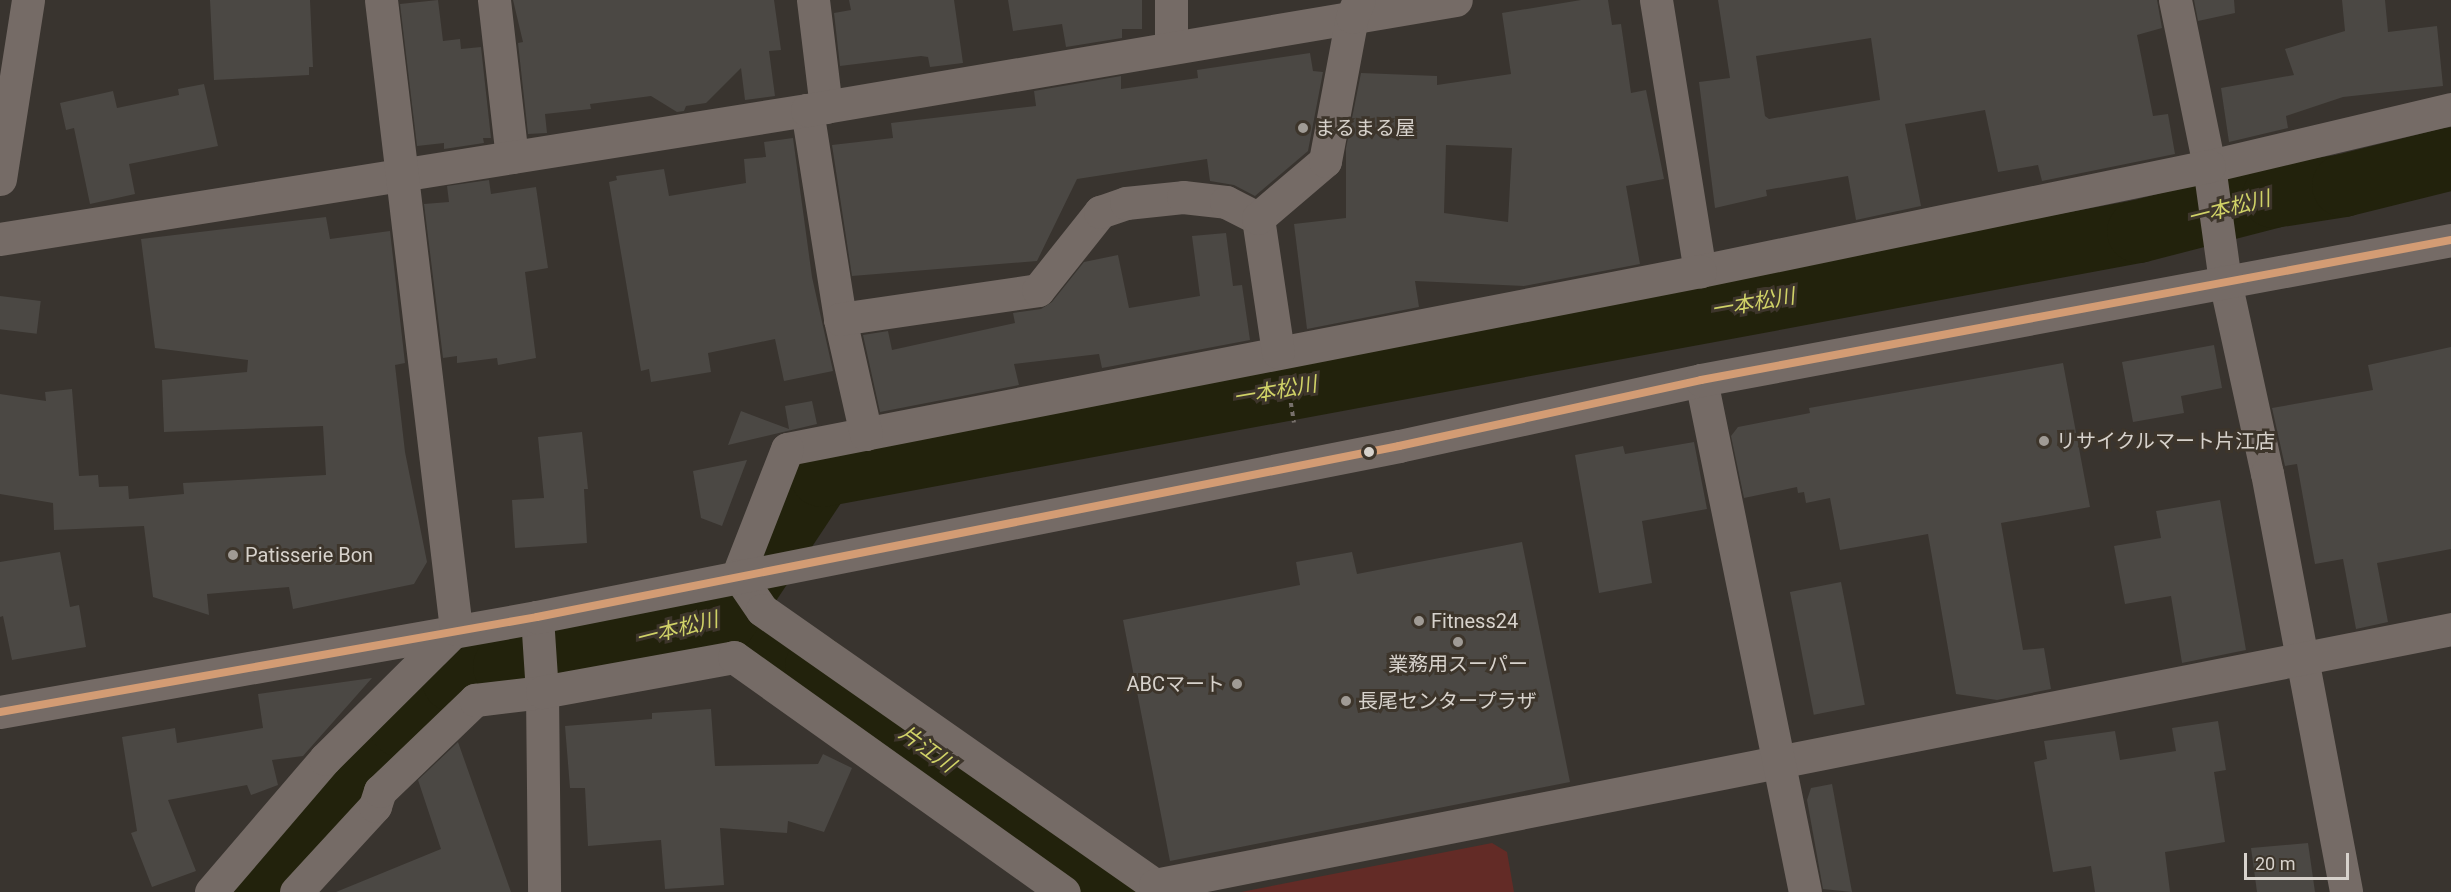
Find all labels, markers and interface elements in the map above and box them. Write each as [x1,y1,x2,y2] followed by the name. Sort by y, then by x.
[1315,116,1415,140] place label: まるまる屋
[1296,121,1310,135] marker: まるまる屋
[2185,186,2273,230] water label: 一本松川
[1709,283,1797,323] water label: 一本松川
[1231,371,1319,411] water label: 一本松川
[2056,429,2276,453] place label: リサイクルマート片江店
[2037,434,2051,448] marker: リサイクルマート片江店
[1363,446,1375,458] unlabelled marker
[245,543,373,567] place label: Patisserie Bon
[226,548,240,562] marker: Patisserie Bon
[633,607,721,651] water label: 一本松川
[1431,609,1518,633] place label: Fitness24
[1412,614,1426,628] marker: Fitness24
[1451,635,1465,649] marker: 業務用スーパー
[1388,652,1528,676] place label: 業務用スーパー
[1126,672,1225,696] place label: ABCマート
[1230,677,1244,691] marker: ABCマート
[1358,689,1538,713] place label: 長尾センタープラザ
[1339,694,1353,708] marker: 長尾センタープラザ
[894,720,960,778] water label: 片江川
[2247,841,2352,879] scale bar
[2255,853,2295,874] text: 20 m

